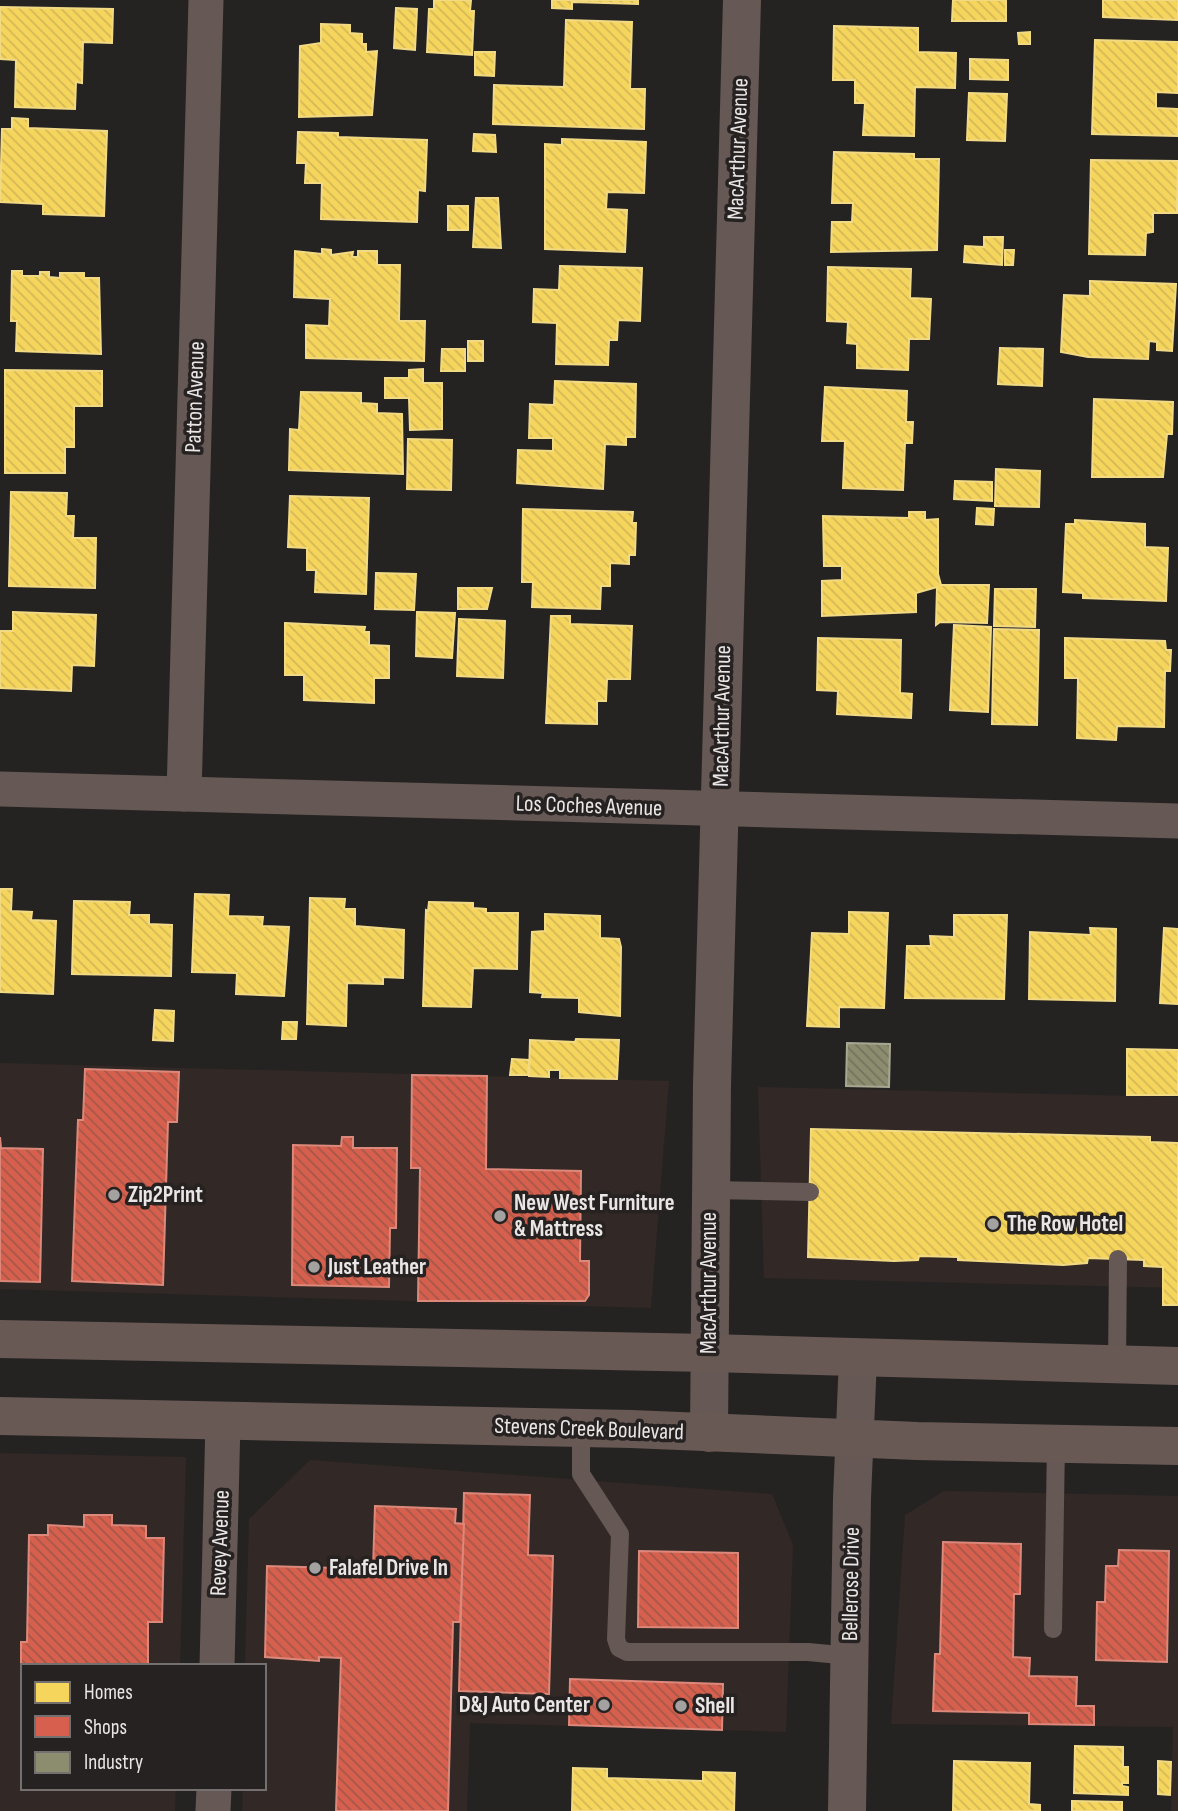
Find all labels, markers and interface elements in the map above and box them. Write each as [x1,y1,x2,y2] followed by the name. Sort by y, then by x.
[722,78,754,220] street label: MacArthur Avenue
[179,341,211,453] street label: Patton Avenue
[707,645,737,787] street label: MacArthur Avenue
[515,789,663,823] street label: Los Coches Avenue
[128,1181,203,1209] place label: Zip2Print
[106,1187,122,1203] marker: Zip2Print
[514,1189,675,1243] place label: New West Furniture & Mattress
[492,1208,508,1224] marker: New West Furniture & Mattress
[1007,1210,1123,1238] place label: The Row Hotel
[695,1212,723,1354] street label: MacArthur Avenue
[985,1216,1001,1232] marker: The Row Hotel
[327,1253,426,1281] place label: Just Leather
[306,1259,322,1275] marker: Just Leather
[494,1412,684,1446] street label: Stevens Creek Boulevard
[204,1490,236,1596] street label: Revey Avenue
[836,1527,866,1641] street label: Bellerose Drive
[329,1554,448,1582] place label: Falafel Drive In
[307,1560,323,1576] marker: Falafel Drive In
[21,1664,266,1790] legend
[84,1680,133,1705] text: Homes
[459,1691,590,1719] place label: D&J Auto Center
[695,1692,735,1720] place label: Shell
[596,1697,612,1713] marker: D&J Auto Center
[673,1698,689,1714] marker: Shell
[84,1715,127,1740] text: Shops
[84,1750,143,1775] text: Industry

